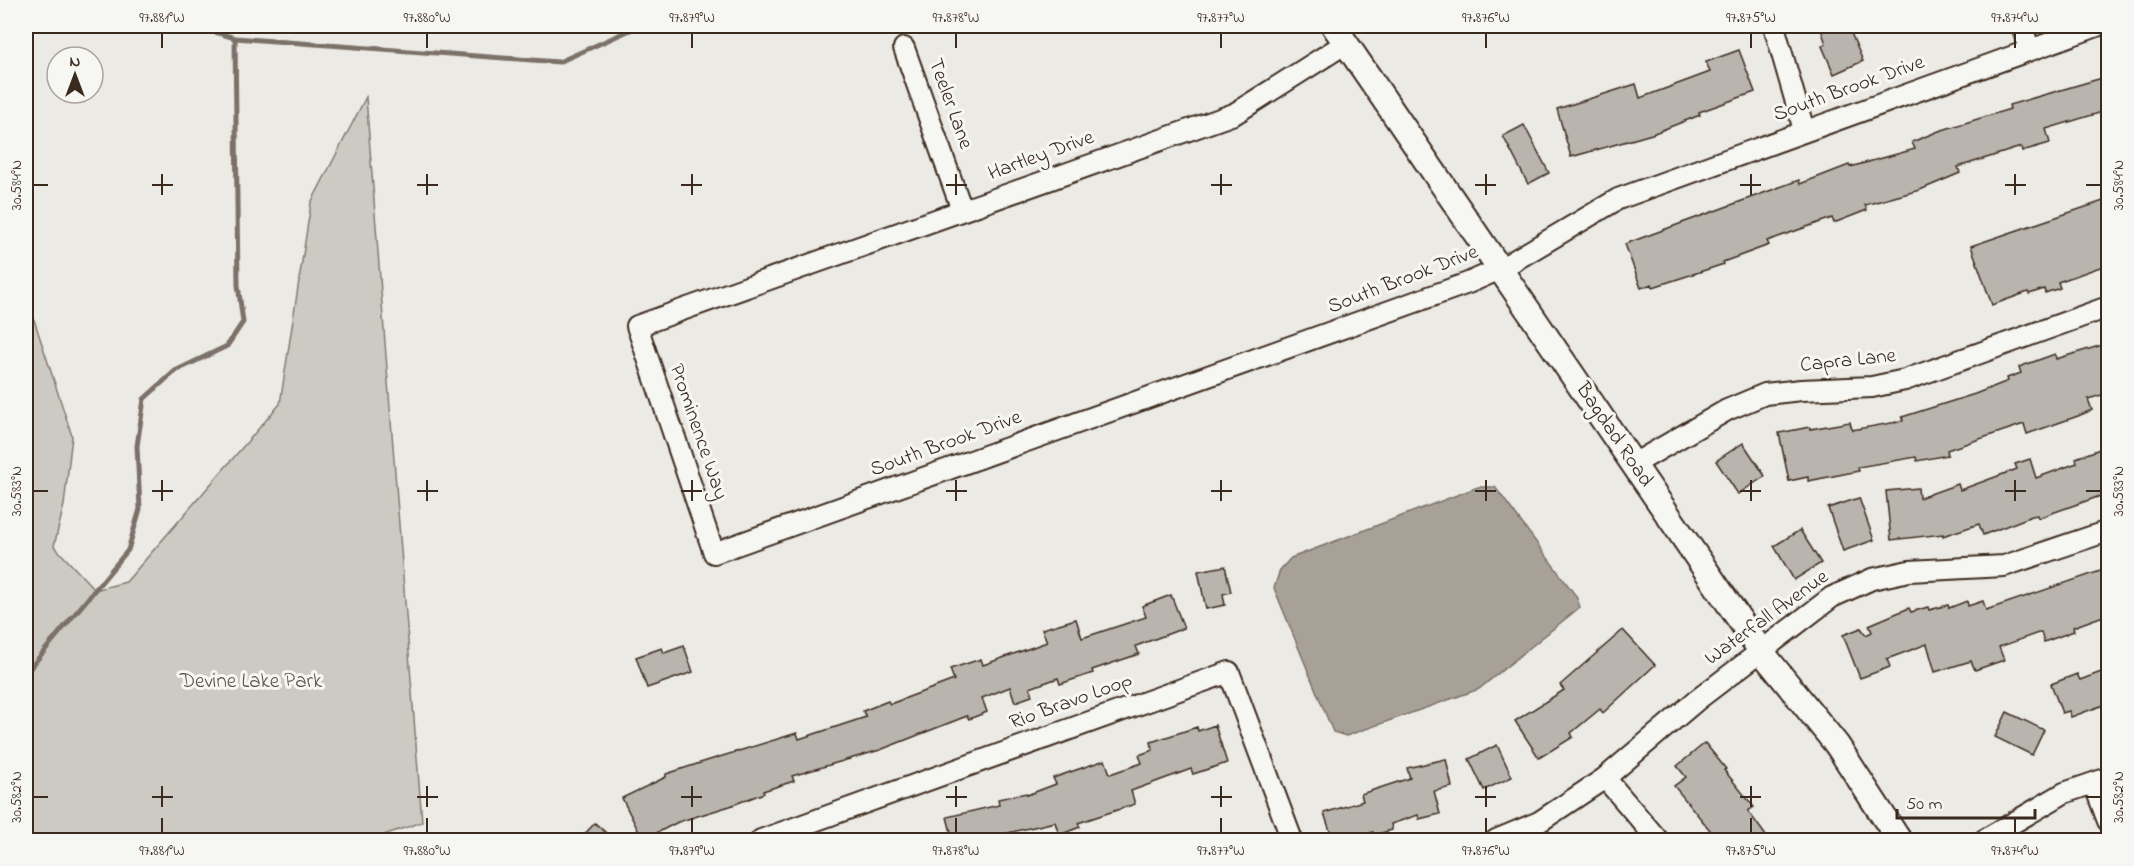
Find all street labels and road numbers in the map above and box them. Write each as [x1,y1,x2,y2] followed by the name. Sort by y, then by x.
[1769,48,1929,130] street label: South Brook Drive
[920,55,980,154] street label: Teeler Lane
[984,123,1099,191] street label: Hartley Drive
[1324,237,1483,322] street label: South Brook Drive
[1799,341,1898,381] street label: Capra Lane
[659,360,735,505] street label: Prominence Way
[1566,376,1660,495] street label: Bagdad Road
[866,403,1026,485] street label: South Brook Drive
[1699,562,1836,673] street label: Waterfall Avenue
[1005,666,1137,738] street label: Rio Bravo Loop

